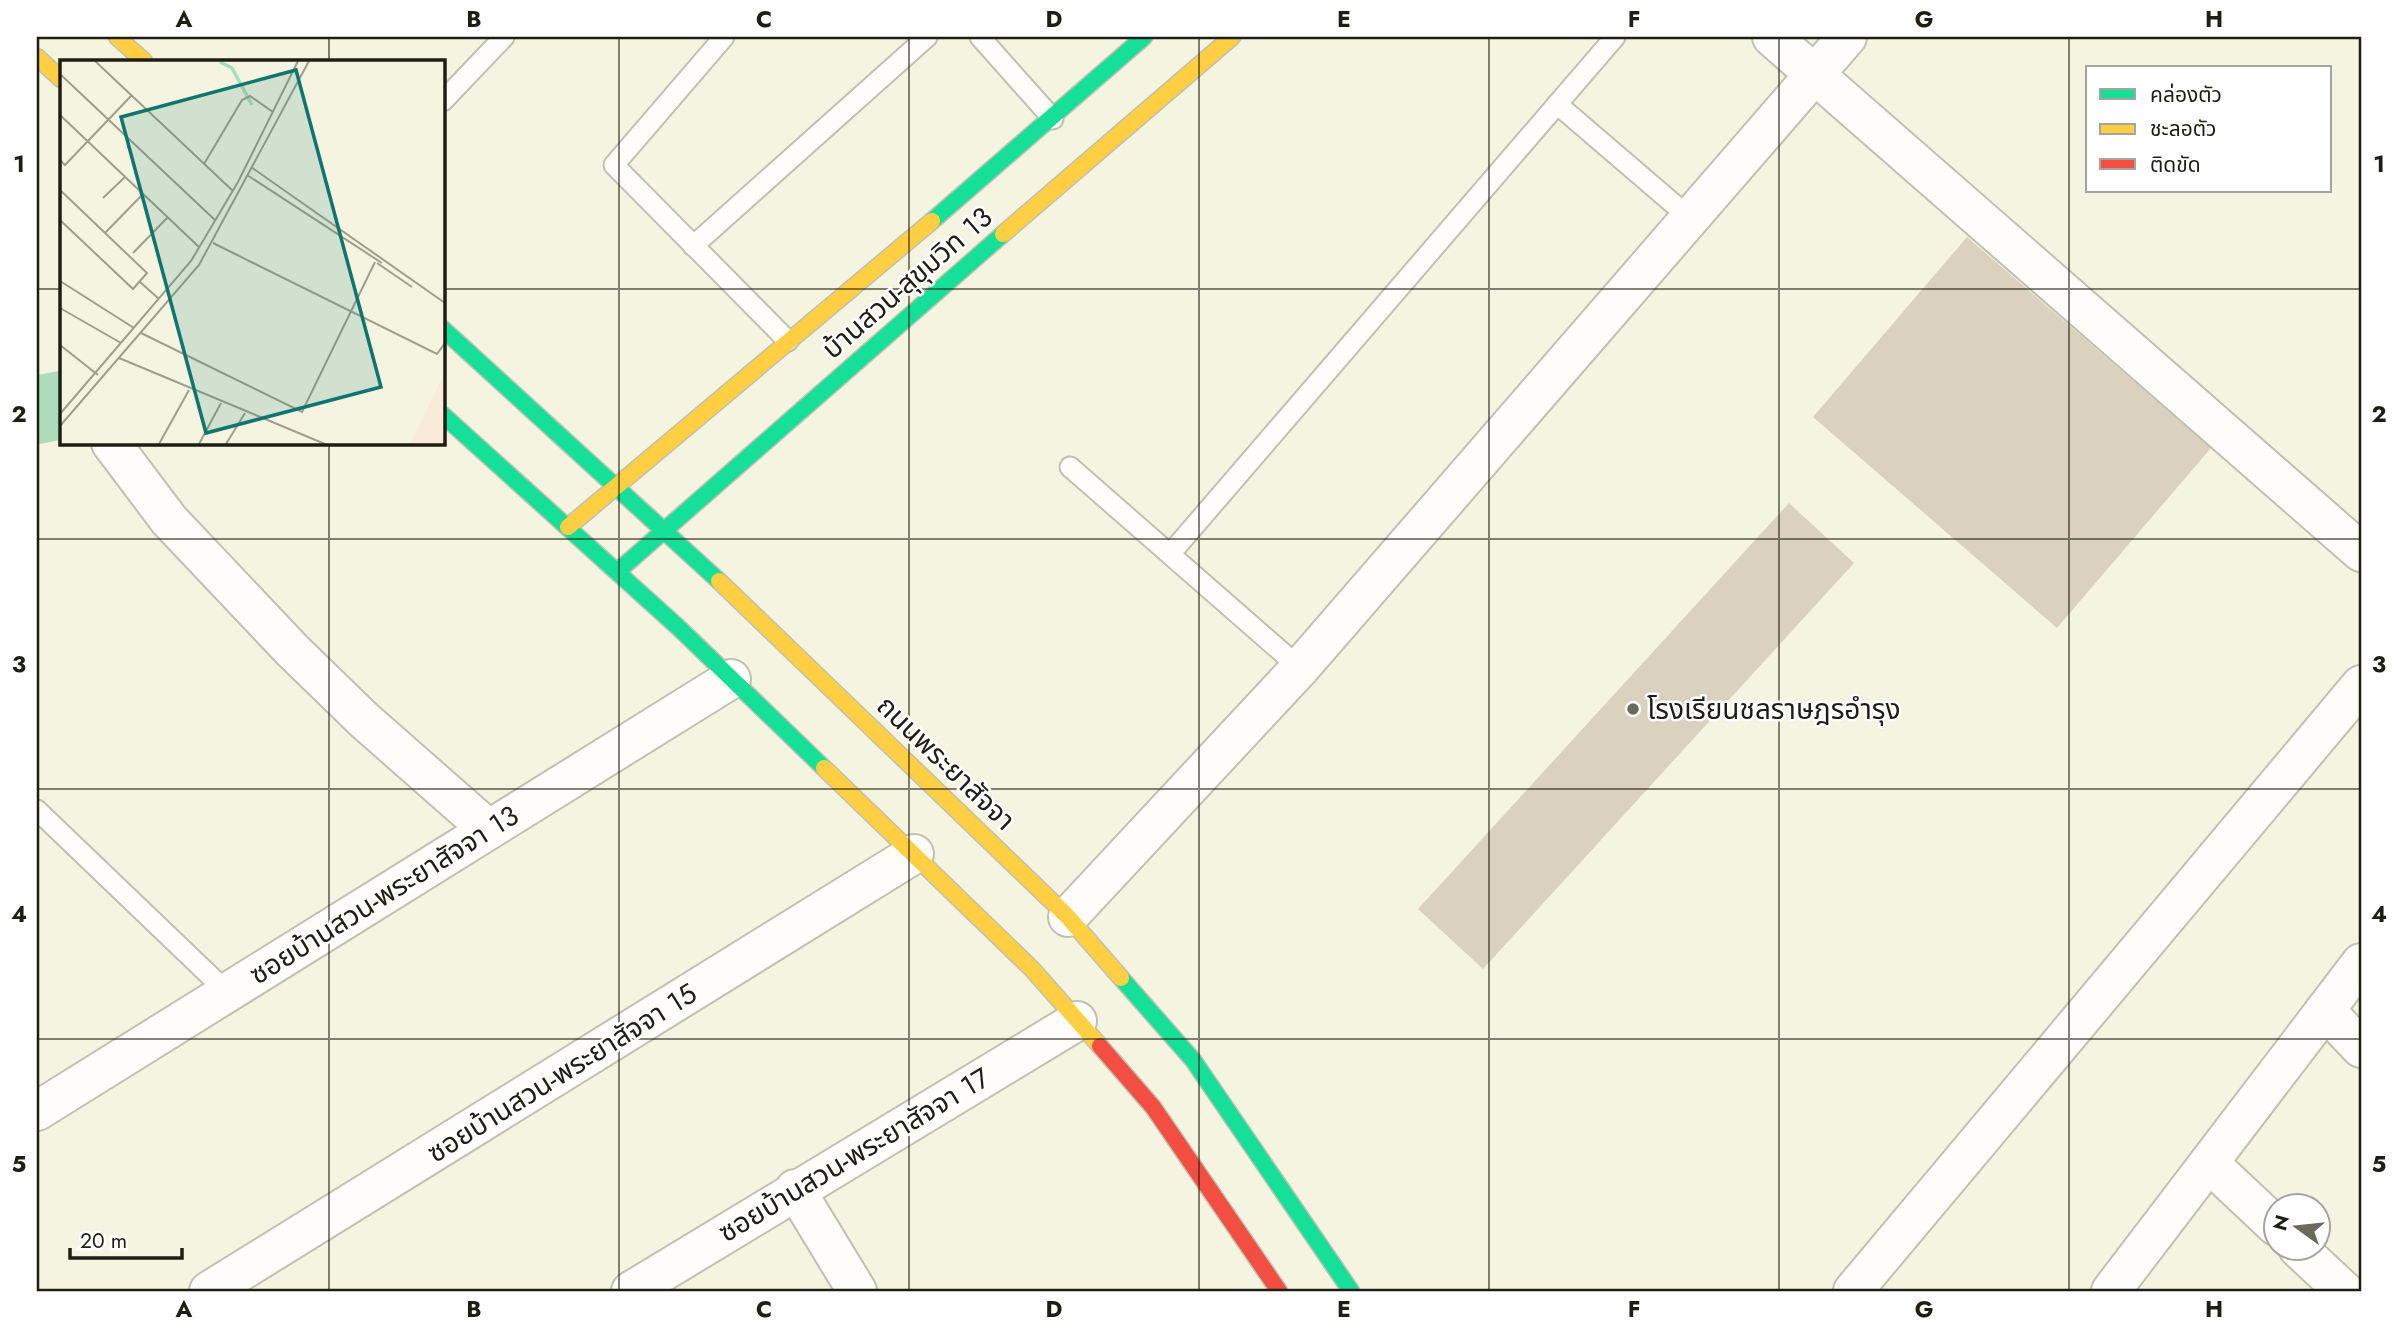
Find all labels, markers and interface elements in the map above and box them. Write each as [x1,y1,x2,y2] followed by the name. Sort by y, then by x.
[175,2,193,36] text: A
[466,2,482,36] text: B
[756,2,772,36] text: C
[1046,2,1063,36] text: D
[1337,2,1351,36] text: E
[1628,2,1640,36] text: F
[1915,2,1933,36] text: G
[2205,2,2223,36] text: H
[60,60,444,444] inset map
[2086,66,2332,192] legend
[2150,80,2222,110] text: คล่องตัว
[2150,114,2216,144] text: ชะลอตัว
[13,147,25,181] text: 1
[2373,147,2385,181] text: 1
[2150,150,2201,180] text: ติดขัด
[813,197,1001,369] street label: บ้านสวน-สุขุมวิท 13
[11,397,27,431] text: 2
[2371,397,2387,431] text: 2
[12,647,26,681] text: 3
[2372,647,2386,681] text: 3
[867,686,1025,840] street label: ถนนพระยาสัจจา
[1647,689,1901,730] place label: โรงเรียนชลราษฎรอำรุง
[1625,701,1641,717] marker: โรงเรียนชลราษฎรอำรุง
[241,795,527,995] street label: ซอยบ้านสวน-พระยาสัจจา 13
[11,897,27,931] text: 4
[2371,897,2387,931] text: 4
[419,973,705,1173] street label: ซอยบ้านสวน-พระยาสัจจา 15
[711,1057,998,1252] street label: ซอยบ้านสวน-พระยาสัจจา 17
[12,1147,26,1181] text: 5
[2372,1147,2386,1181] text: 5
[2262,1192,2332,1262] north arrow
[2266,1212,2296,1234] text: N
[70,1216,182,1260] scale bar
[80,1226,127,1256] text: 20 m
[175,1292,193,1326] text: A
[466,1292,482,1326] text: B
[756,1292,772,1326] text: C
[1046,1292,1063,1326] text: D
[1337,1292,1351,1326] text: E
[1628,1292,1640,1326] text: F
[1915,1292,1933,1326] text: G
[2205,1292,2223,1326] text: H

